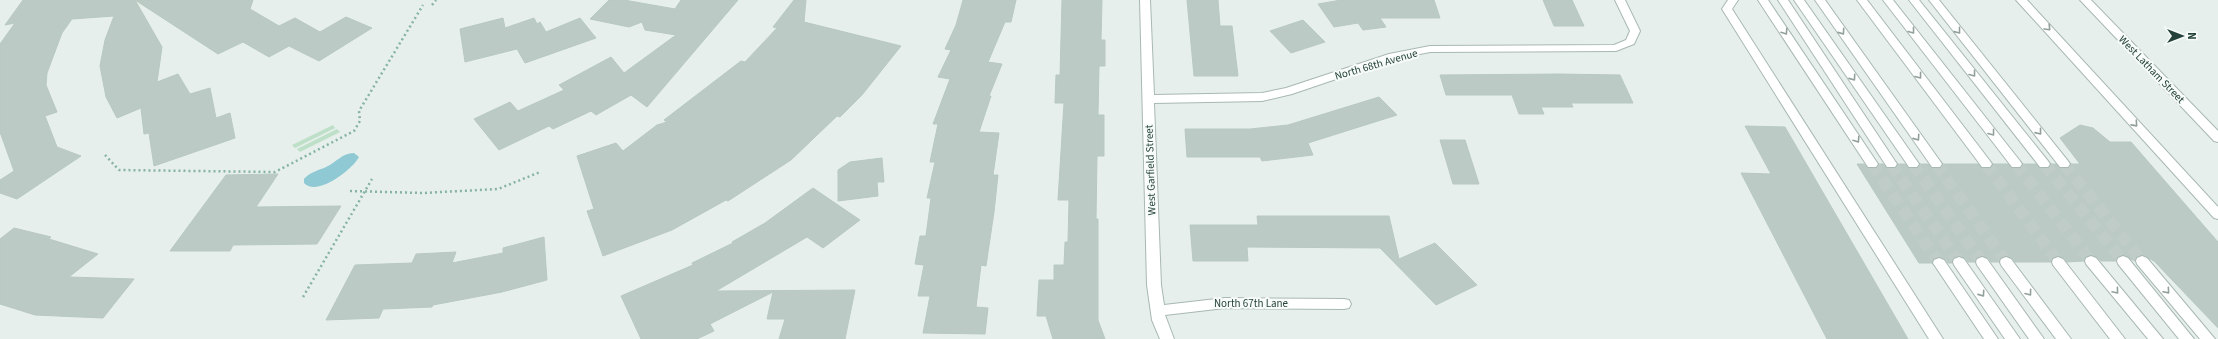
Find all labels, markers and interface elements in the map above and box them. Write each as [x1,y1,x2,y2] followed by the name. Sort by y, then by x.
[2162,16,2202,56] north arrow
[2043,23,2051,31] one-way arrow
[1907,26,1914,33] one-way arrow
[1953,26,1960,33] one-way arrow
[1780,28,1787,35] one-way arrow
[1837,28,1845,35] one-way arrow
[2115,32,2188,107] street label: West Latham Street
[2184,32,2199,40] text: N
[1333,45,1420,83] street label: North 68th Avenue
[1968,70,1975,77] one-way arrow
[1914,71,1921,78] one-way arrow
[1848,74,1856,81] one-way arrow
[2131,119,2138,127] one-way arrow
[1141,124,1160,216] street label: West Garfield Street
[2034,128,2041,135] one-way arrow
[1987,129,1994,136] one-way arrow
[1912,134,1920,141] one-way arrow
[1852,136,1859,143] one-way arrow
[2162,286,2169,293] one-way arrow
[2111,287,2118,294] one-way arrow
[2024,289,2031,296] one-way arrow
[1977,290,1984,297] one-way arrow
[1214,296,1289,311] street label: North 67th Lane

